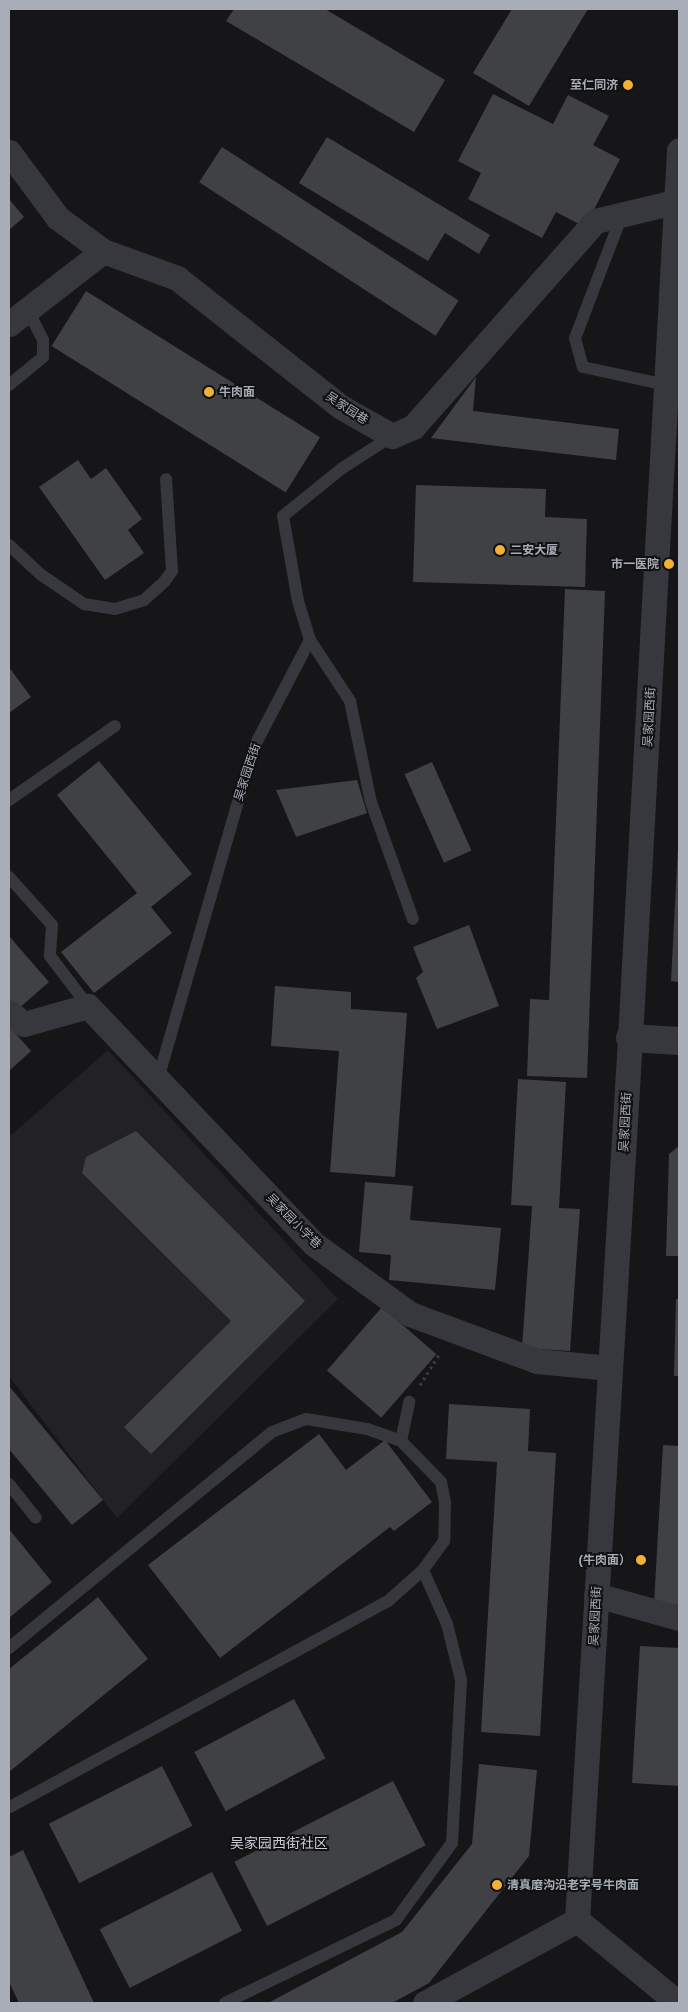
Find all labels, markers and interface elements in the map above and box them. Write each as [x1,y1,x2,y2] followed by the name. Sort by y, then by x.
[570,78,618,92] place label: 至仁同济
[622,79,634,91] marker: 至仁同济
[219,385,255,399] place label: 牛肉面
[203,386,215,398] marker: 牛肉面
[323,389,371,427] street label: 吴家园巷
[510,543,558,557] place label: 二安大厦
[494,544,506,556] marker: 二安大厦
[611,557,659,571] place label: 市一医院
[663,558,675,570] marker: 市一医院
[640,687,658,747] street label: 吴家园西街
[231,741,263,803] street label: 吴家园西街
[616,1092,634,1152] street label: 吴家园西街
[263,1190,325,1252] street label: 吴家园小学巷
[578,1553,631,1567] place label: (牛肉面）
[635,1554,647,1566] marker: (牛肉面）
[586,1586,604,1646] street label: 吴家园西街
[230,1835,328,1851] district label: 吴家园西街社区
[507,1878,639,1892] place label: 清真磨沟沿老字号牛肉面
[491,1879,503,1891] marker: 清真磨沟沿老字号牛肉面

